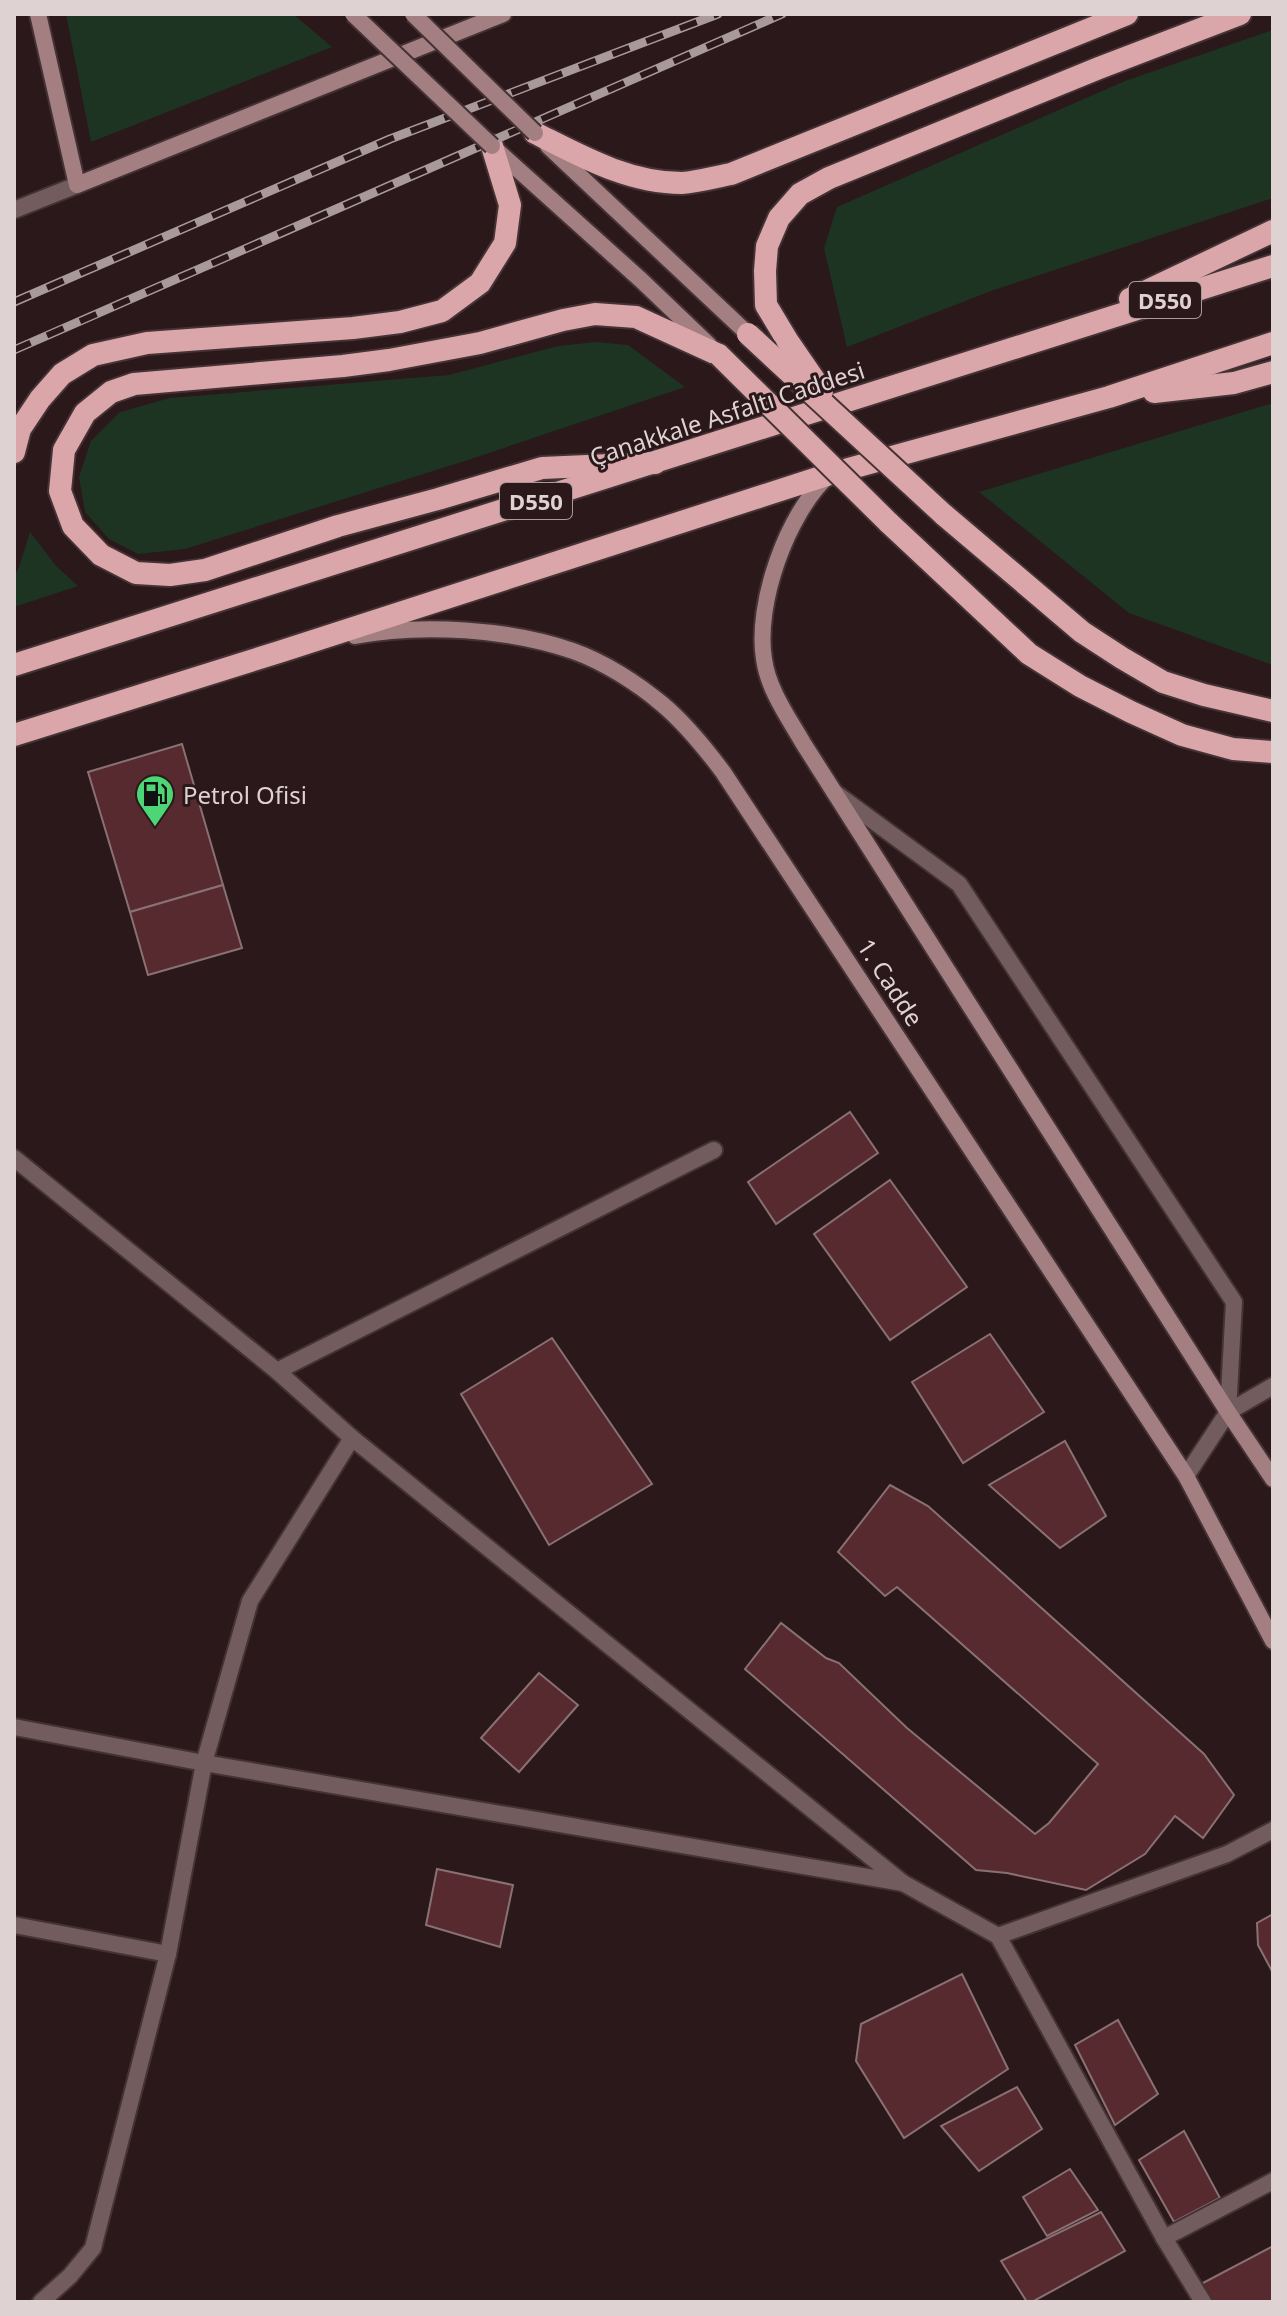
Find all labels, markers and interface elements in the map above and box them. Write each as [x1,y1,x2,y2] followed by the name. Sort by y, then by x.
[1129,282,1201,318] road number: D550
[585,353,869,473] street label: Çanakkale Asfaltı Caddesi
[500,483,572,519] road number: D550
[134,773,176,828] fuel station icon: Petrol Ofisi
[183,778,307,811] place label: Petrol Ofisi
[850,932,932,1032] street label: 1. Cadde

